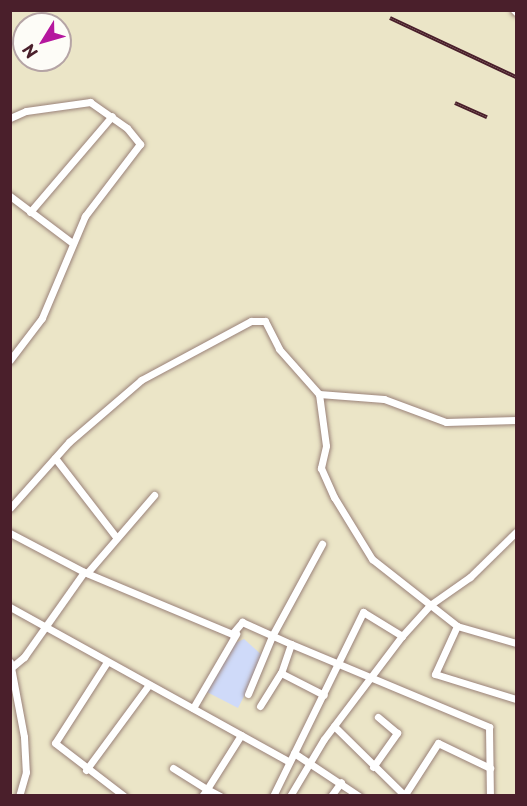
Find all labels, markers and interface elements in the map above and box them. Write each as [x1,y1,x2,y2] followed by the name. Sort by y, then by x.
[12,12,72,72] north arrow
[16,39,43,64] text: N

